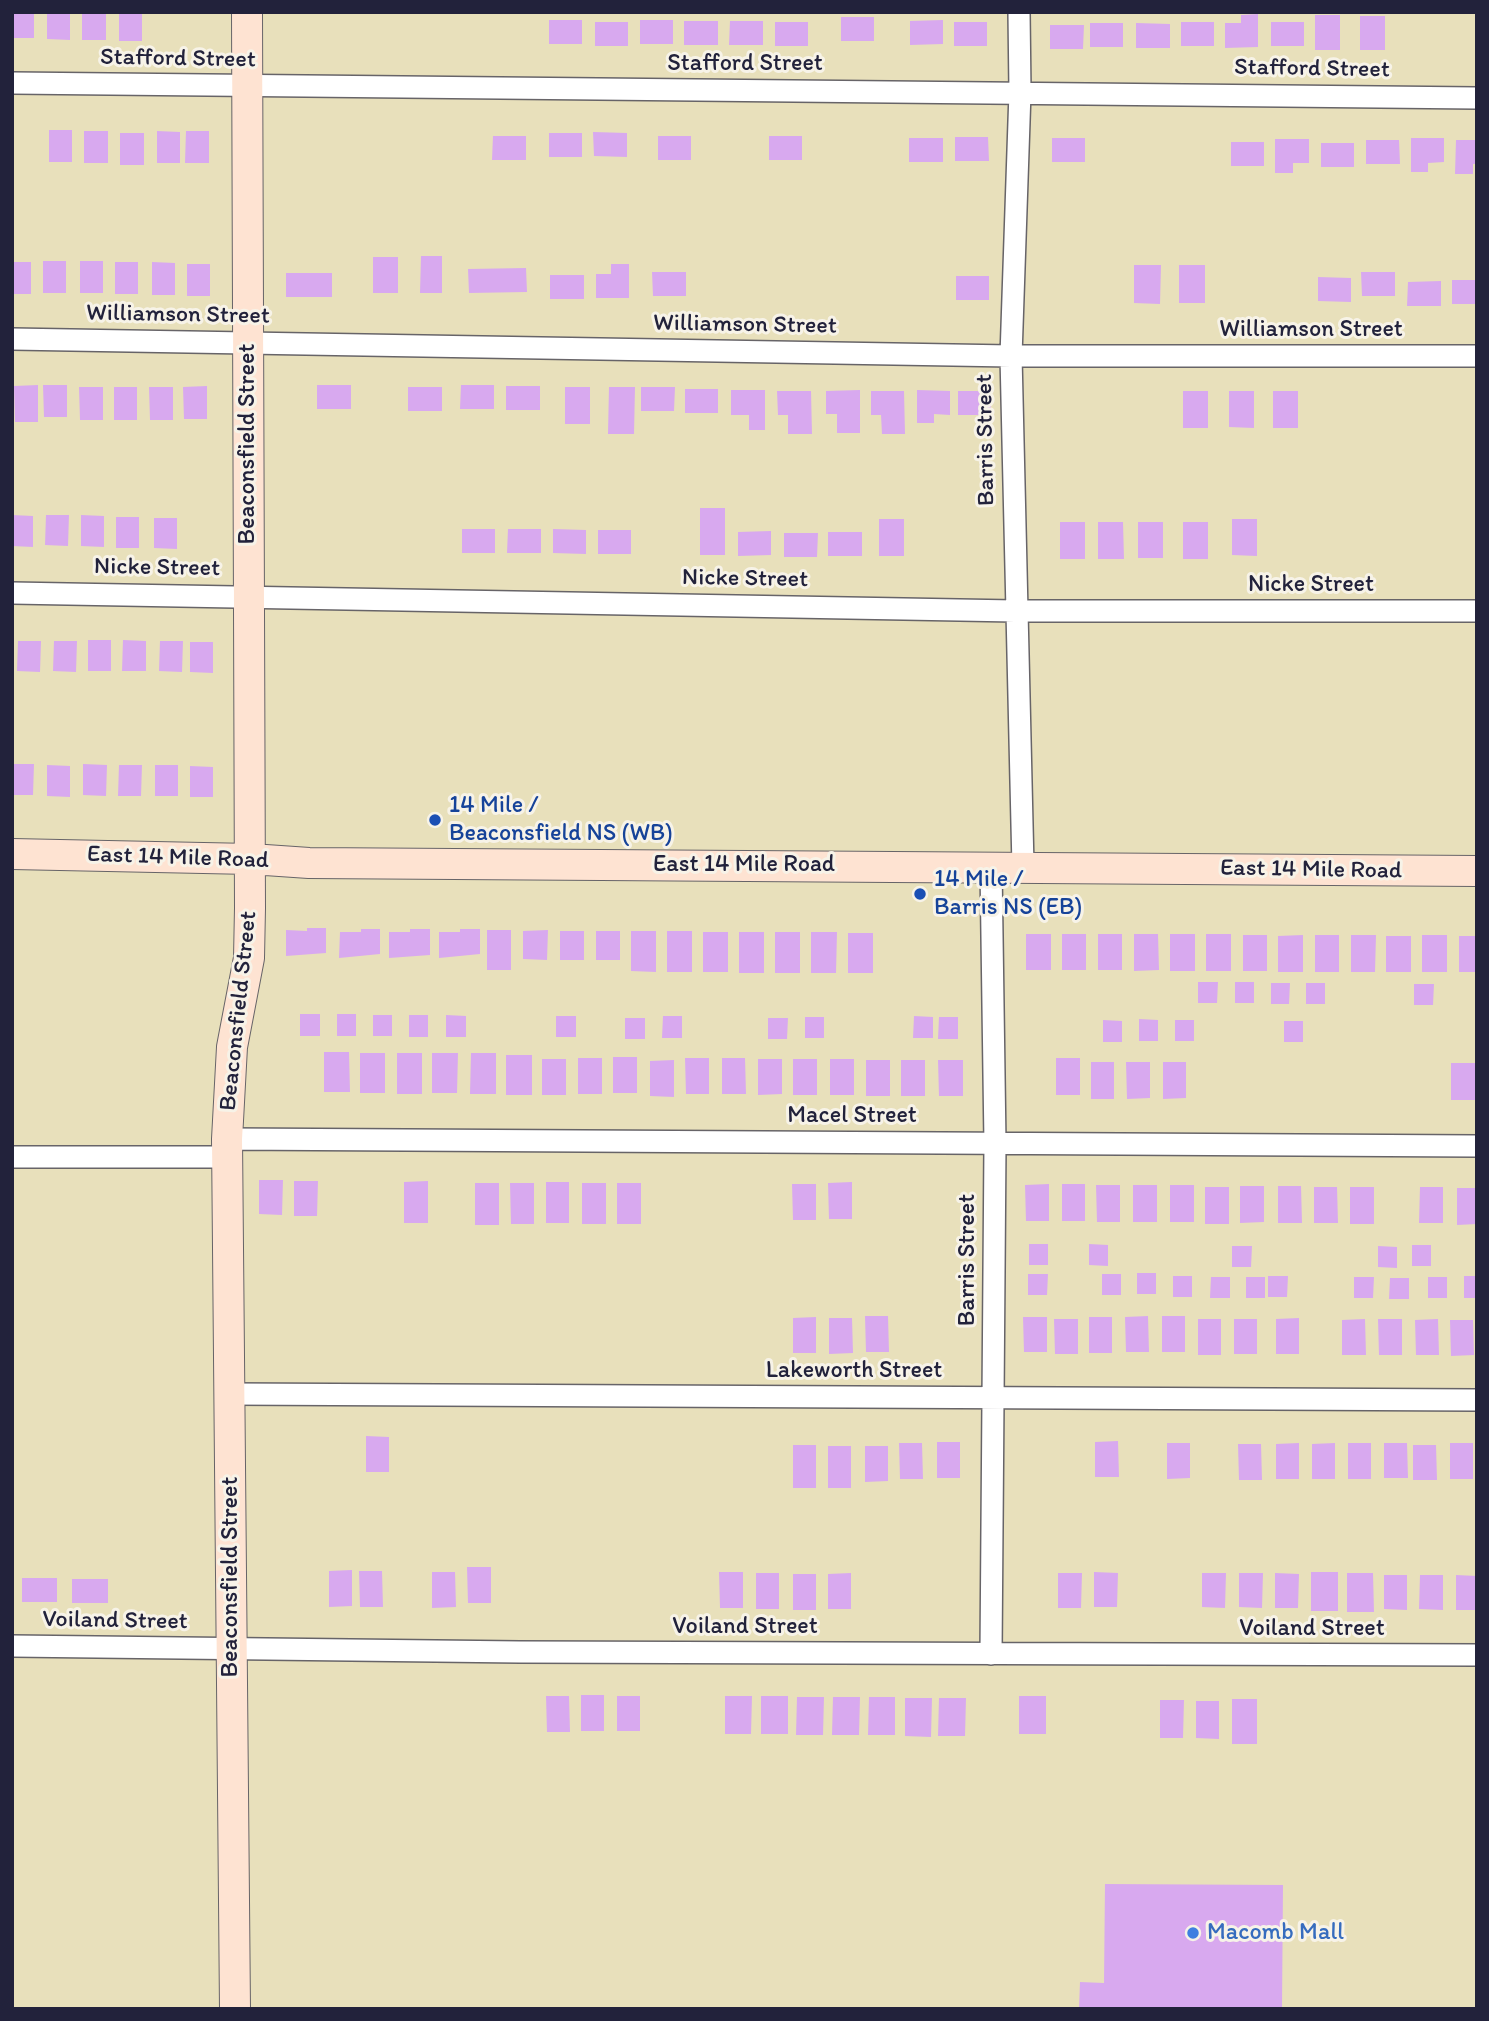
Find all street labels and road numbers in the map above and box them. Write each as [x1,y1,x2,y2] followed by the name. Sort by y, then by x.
[100,43,256,75] street label: Stafford Street
[667,50,823,78] street label: Stafford Street
[1234,53,1390,85] street label: Stafford Street
[86,299,270,331] street label: Williamson Street
[653,309,837,341] street label: Williamson Street
[1219,316,1403,344] street label: Williamson Street
[234,344,262,544] street label: Beaconsfield Street
[970,374,1002,506] street label: Barris Street
[94,553,220,583] street label: Nicke Street
[682,564,808,594] street label: Nicke Street
[1248,571,1374,599] street label: Nicke Street
[87,840,269,876] street label: East 14 Mile Road
[653,851,835,879] street label: East 14 Mile Road
[1220,854,1402,886] street label: East 14 Mile Road
[214,910,264,1112] street label: Beaconsfield Street
[787,1102,917,1130] street label: Macel Street
[954,1194,982,1326] street label: Barris Street
[766,1357,942,1385] street label: Lakeworth Street
[217,1477,245,1677] street label: Beaconsfield Street
[42,1605,188,1637] street label: Voiland Street
[672,1613,818,1641] street label: Voiland Street
[1239,1615,1385,1643] street label: Voiland Street

